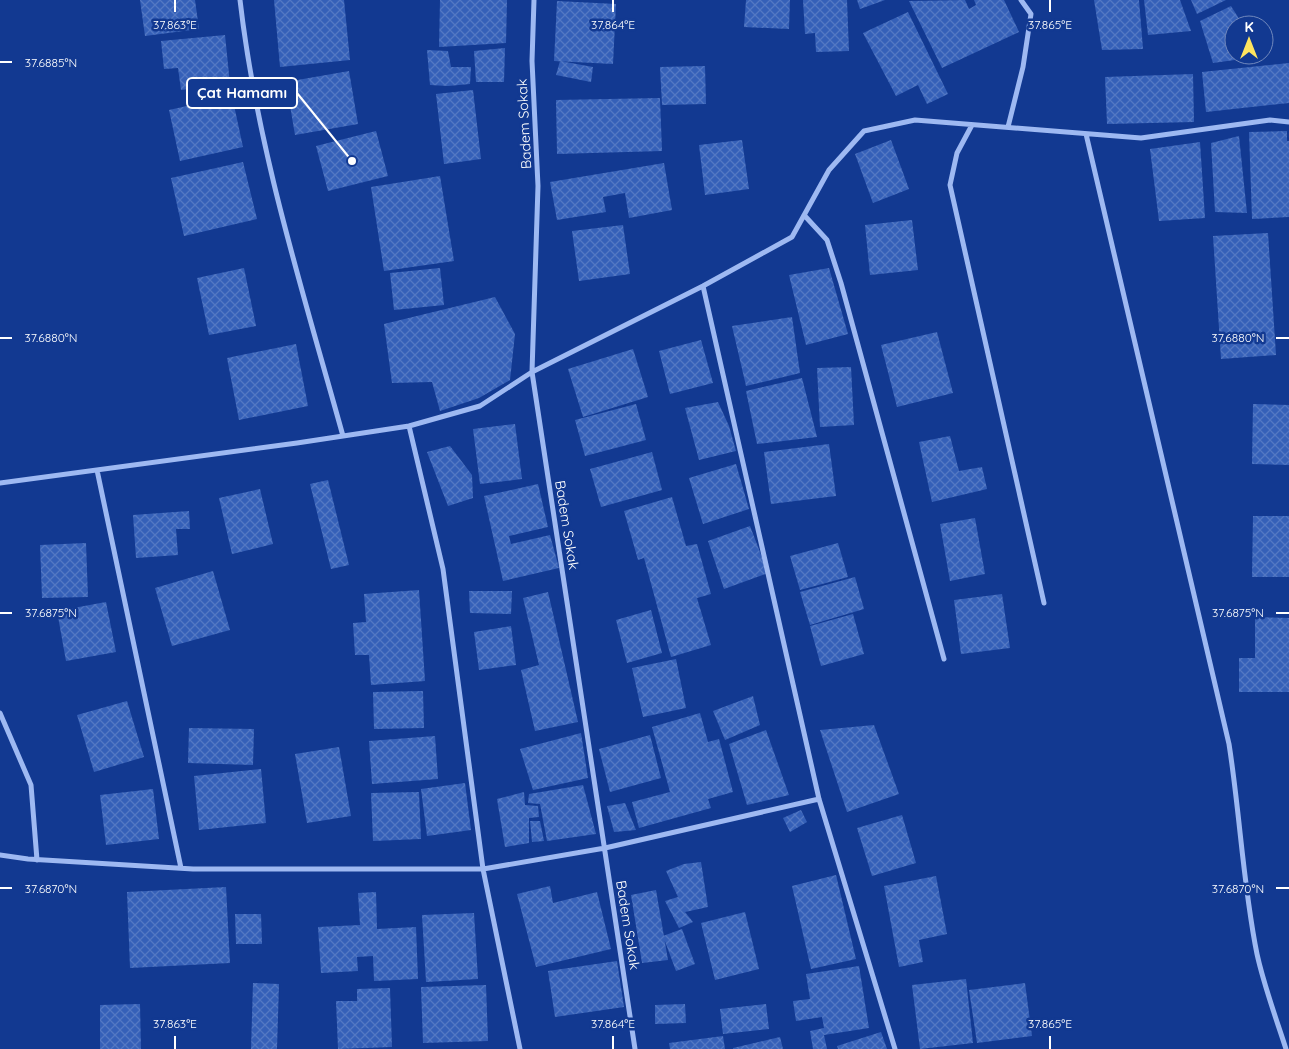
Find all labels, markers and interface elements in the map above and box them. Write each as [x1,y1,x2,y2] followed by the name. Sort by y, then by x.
[1224,15,1274,65] north arrow
[153,17,197,32] text: 37.863°E
[591,17,635,32] text: 37.864°E
[1028,17,1072,32] text: 37.865°E
[1244,18,1254,36] text: K
[25,55,77,70] text: 37.6885°N
[187,78,297,108] callout: Çat Hamamı
[513,78,535,170] street label: Badem Sokak
[197,83,287,102] text: Çat Hamamı
[24,330,78,345] text: 37.6880°N
[1211,330,1265,345] text: 37.6880°N
[551,479,583,571] street label: Badem Sokak
[25,605,77,620] text: 37.6875°N
[1212,605,1264,620] text: 37.6875°N
[612,879,644,971] street label: Badem Sokak
[25,881,77,896] text: 37.6870°N
[1212,881,1264,896] text: 37.6870°N
[153,1016,197,1031] text: 37.863°E
[591,1016,635,1031] text: 37.864°E
[1028,1016,1072,1031] text: 37.865°E

